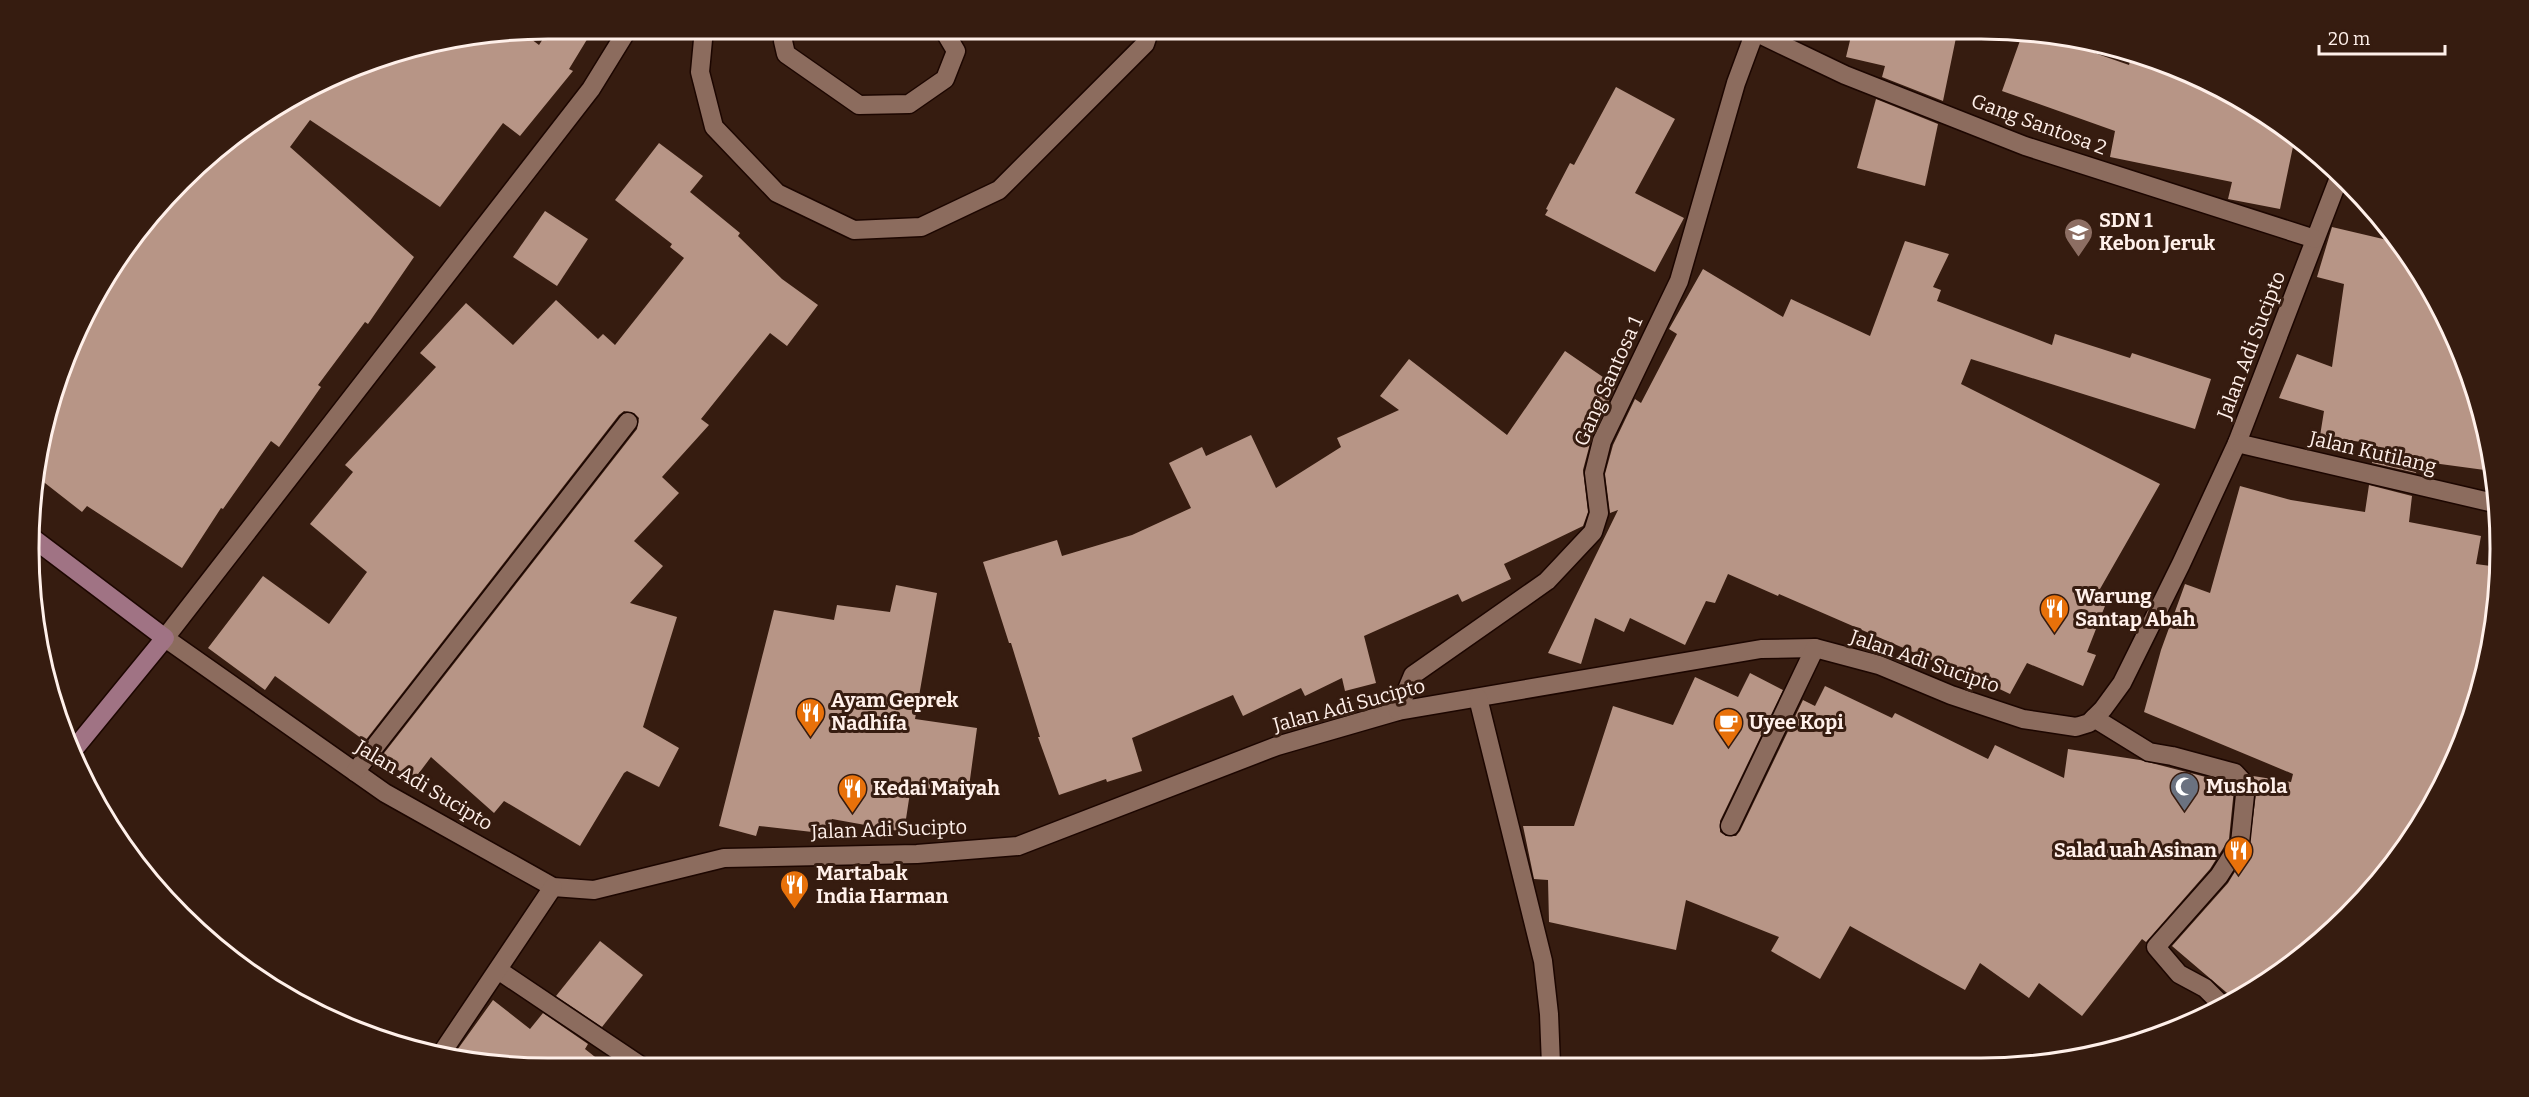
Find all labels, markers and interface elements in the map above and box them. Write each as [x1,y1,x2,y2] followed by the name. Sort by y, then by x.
[2319,18,2445,56] scale bar
[2328,28,2370,50] text: 20 m
[1968,88,2110,160] street label: Gang Santosa 2
[2099,208,2215,255] place label: SDN 1 Kebon Jeruk
[2062,216,2094,258] school or university icon: SDN 1 Kebon Jeruk
[2211,268,2290,423] street label: Jalan Adi Sucipto
[1569,312,1647,450] street label: Gang Santosa 1
[2306,426,2439,478] street label: Jalan Kutilang
[2075,584,2196,631] place label: Warung Santap Abah
[2038,592,2070,634] restaurant icon: Warung Santap Abah
[1846,624,2003,698] street label: Jalan Adi Sucipto
[1269,673,1428,737] street label: Jalan Adi Sucipto
[831,688,959,735] place label: Ayam Geprek Nadhifa
[794,696,826,738] restaurant icon: Ayam Geprek Nadhifa
[1712,706,1744,748] cafe icon: Uyee Kopi
[1749,710,1844,734] place label: Uyee Kopi
[350,734,497,836] street label: Jalan Adi Sucipto
[2169,770,2201,812] mosque icon: Mushola
[836,772,868,814] restaurant icon: Kedai Maiyah
[2206,774,2287,798] place label: Mushola
[873,776,1000,800] place label: Kedai Maiyah
[810,814,967,844] street label: Jalan Adi Sucipto
[2222,834,2254,876] restaurant icon: Salad uah Asinan
[2054,838,2217,862] place label: Salad uah Asinan
[816,861,949,908] place label: Martabak India Harman
[779,868,811,910] restaurant icon: Martabak India Harman

